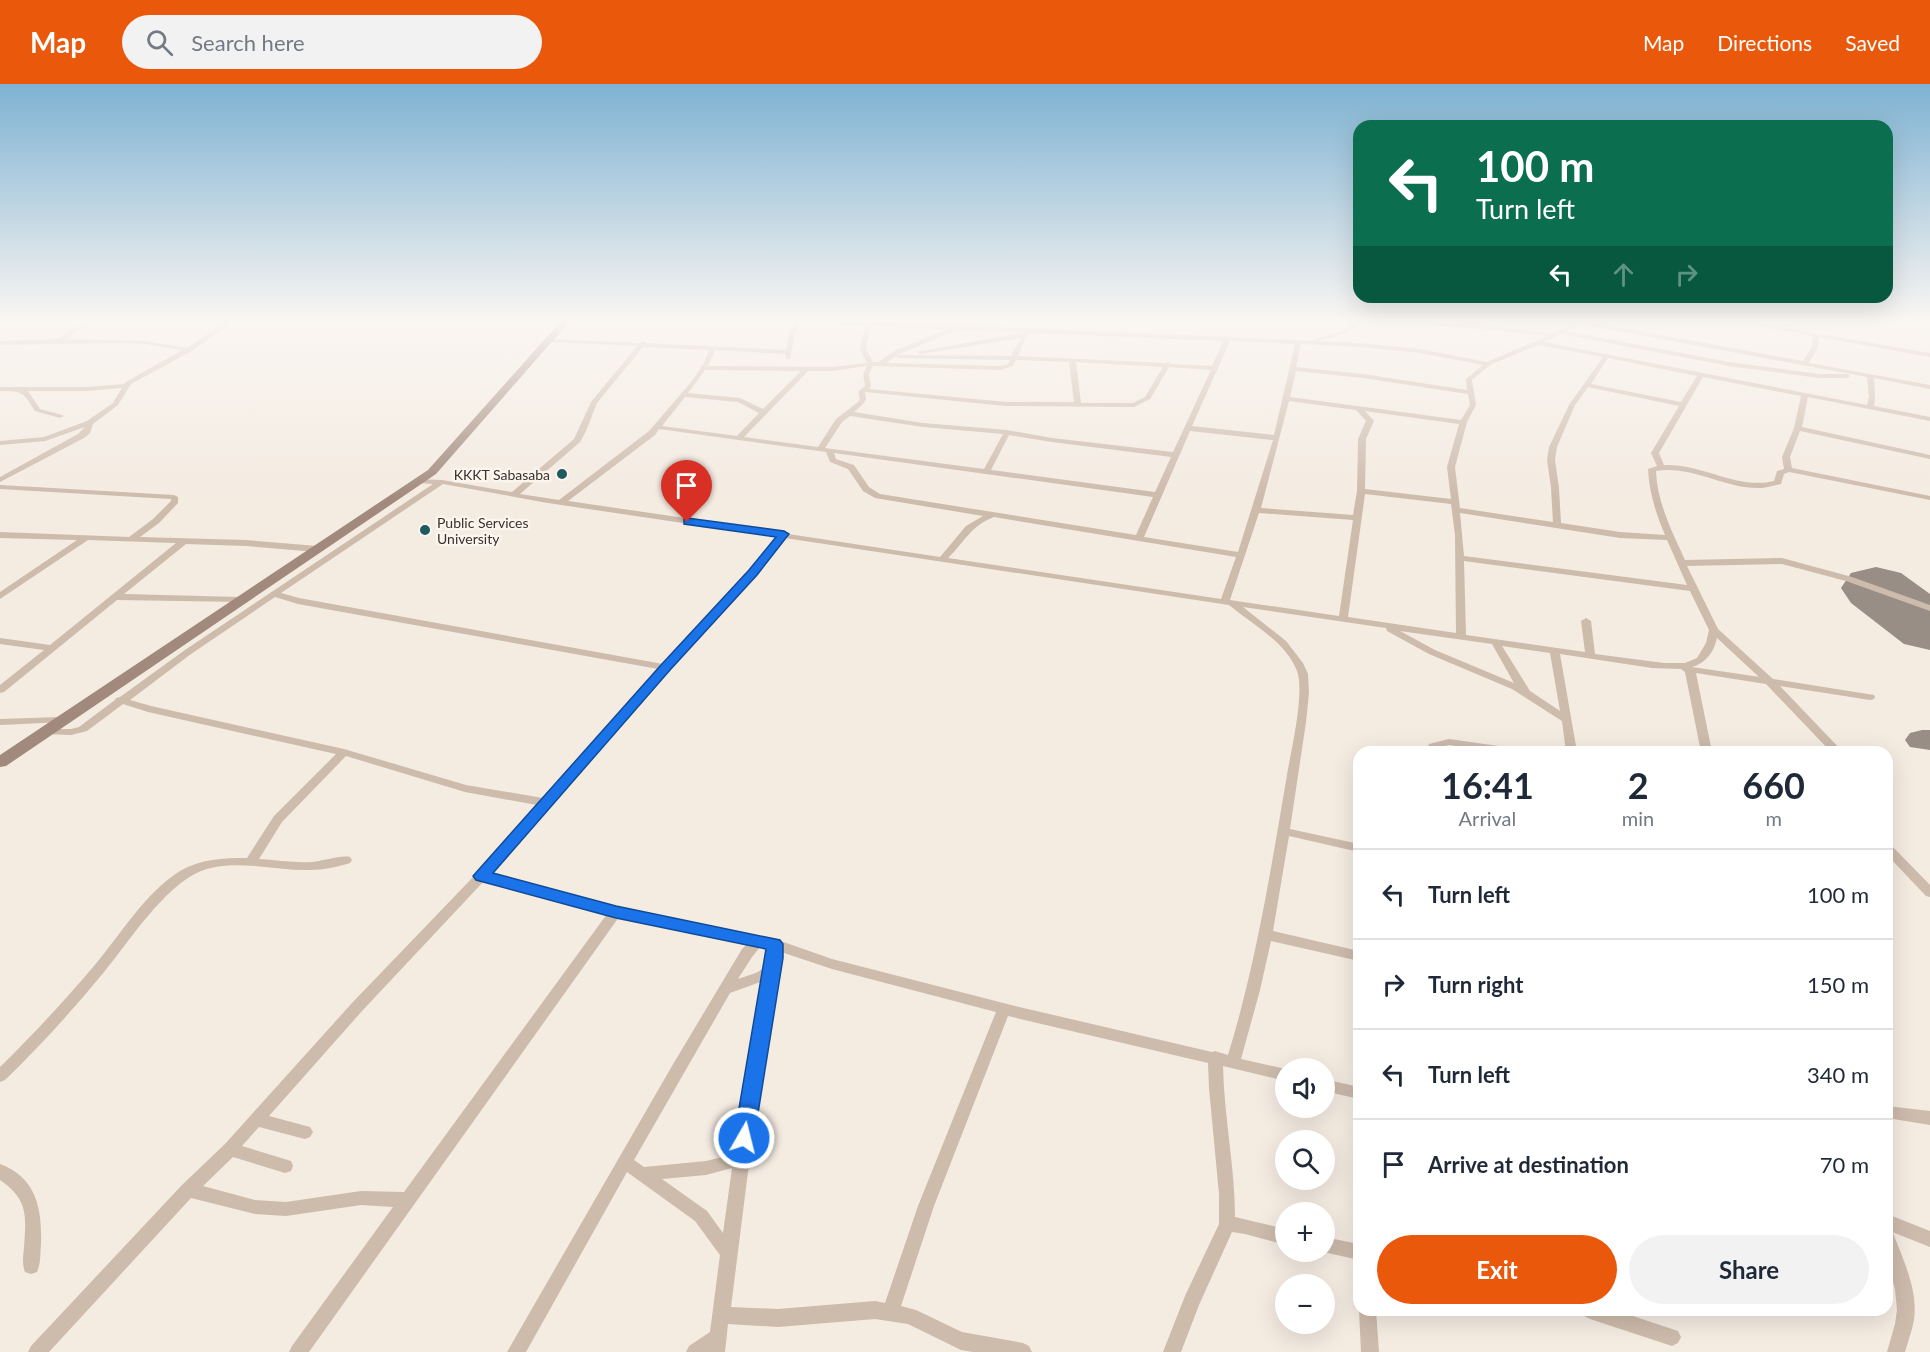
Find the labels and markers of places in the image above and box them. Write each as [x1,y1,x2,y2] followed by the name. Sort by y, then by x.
[661,460,712,522] pin
[454,466,550,483] place label: KKKT Sabasaba
[555,467,569,481] marker: KKKT Sabasaba
[437,514,529,547] place label: Public Services University
[418,523,432,537] marker: Public Services University

